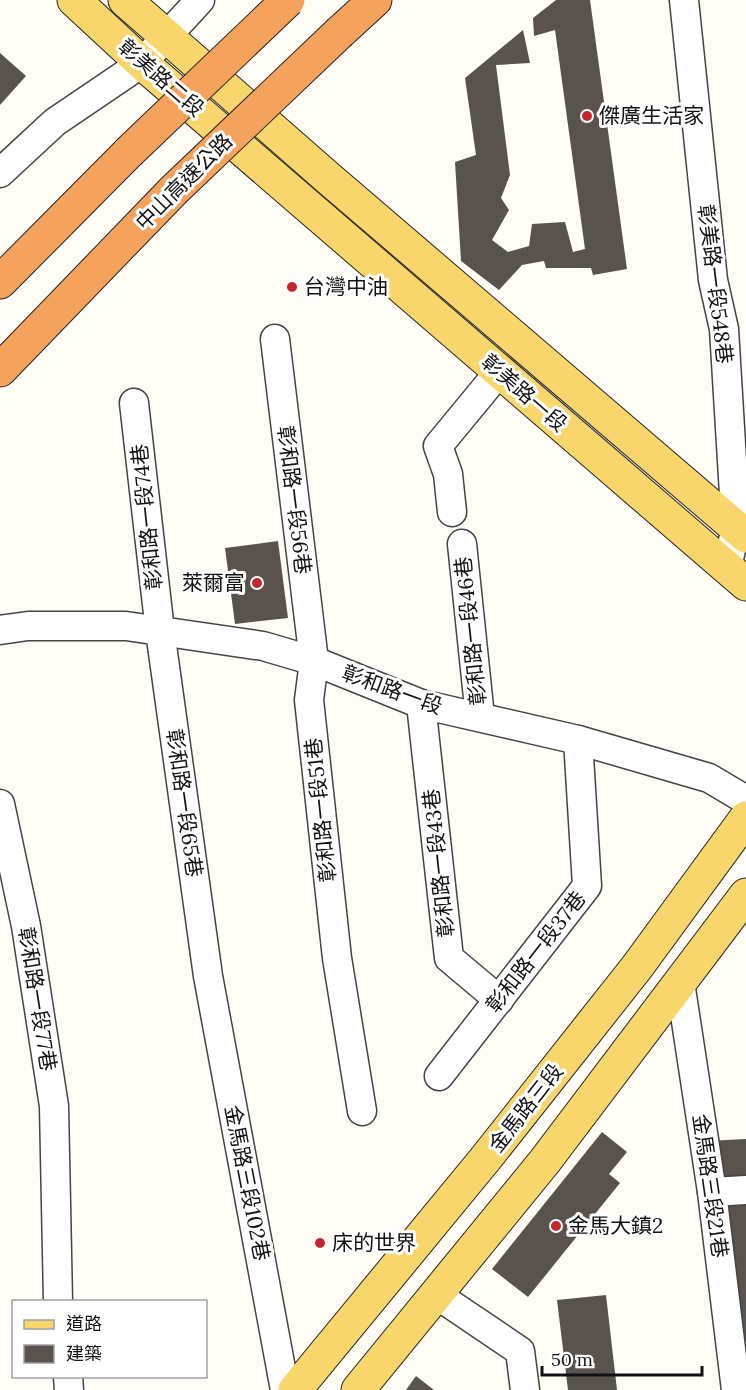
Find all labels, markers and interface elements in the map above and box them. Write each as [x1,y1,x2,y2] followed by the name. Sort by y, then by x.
[113,33,210,122] street label: 彰美路二段
[599,102,704,129] place label: 傑廣生活家
[580,109,594,123] marker: 傑廣生活家
[130,128,238,236] street label: 中山高速公路
[692,203,739,365] street label: 彰美路一段548巷
[304,273,388,300] place label: 台灣中油
[285,280,299,294] marker: 台灣中油
[476,348,573,437] street label: 彰美路一段
[272,424,317,576] street label: 彰和路一段56巷
[125,443,168,591] street label: 彰和路一段74巷
[449,555,492,707] street label: 彰和路一段46巷
[182,569,245,596] place label: 萊爾富
[250,576,264,590] marker: 萊爾富
[338,659,446,720] street label: 彰和路一段
[161,727,208,879] street label: 彰和路一段65巷
[299,736,342,884] street label: 彰和路一段51巷
[417,788,460,939] street label: 彰和路一段43巷
[480,886,591,1018] street label: 彰和路一段37巷
[13,925,62,1073] street label: 彰和路一段77巷
[483,1058,569,1157] street label: 金馬路三段
[219,1103,276,1263] street label: 金馬路三段102巷
[687,1112,734,1260] street label: 金馬路三段21巷
[568,1212,663,1239] place label: 金馬大鎮2
[549,1219,563,1233] marker: 金馬大鎮2
[332,1229,416,1256] place label: 床的世界
[313,1236,327,1250] marker: 床的世界
[12,1300,207,1378] legend
[66,1312,102,1335] text: 道路
[542,1339,702,1377] scale bar
[66,1342,102,1365] text: 建築
[551,1348,593,1371] text: 50 m

